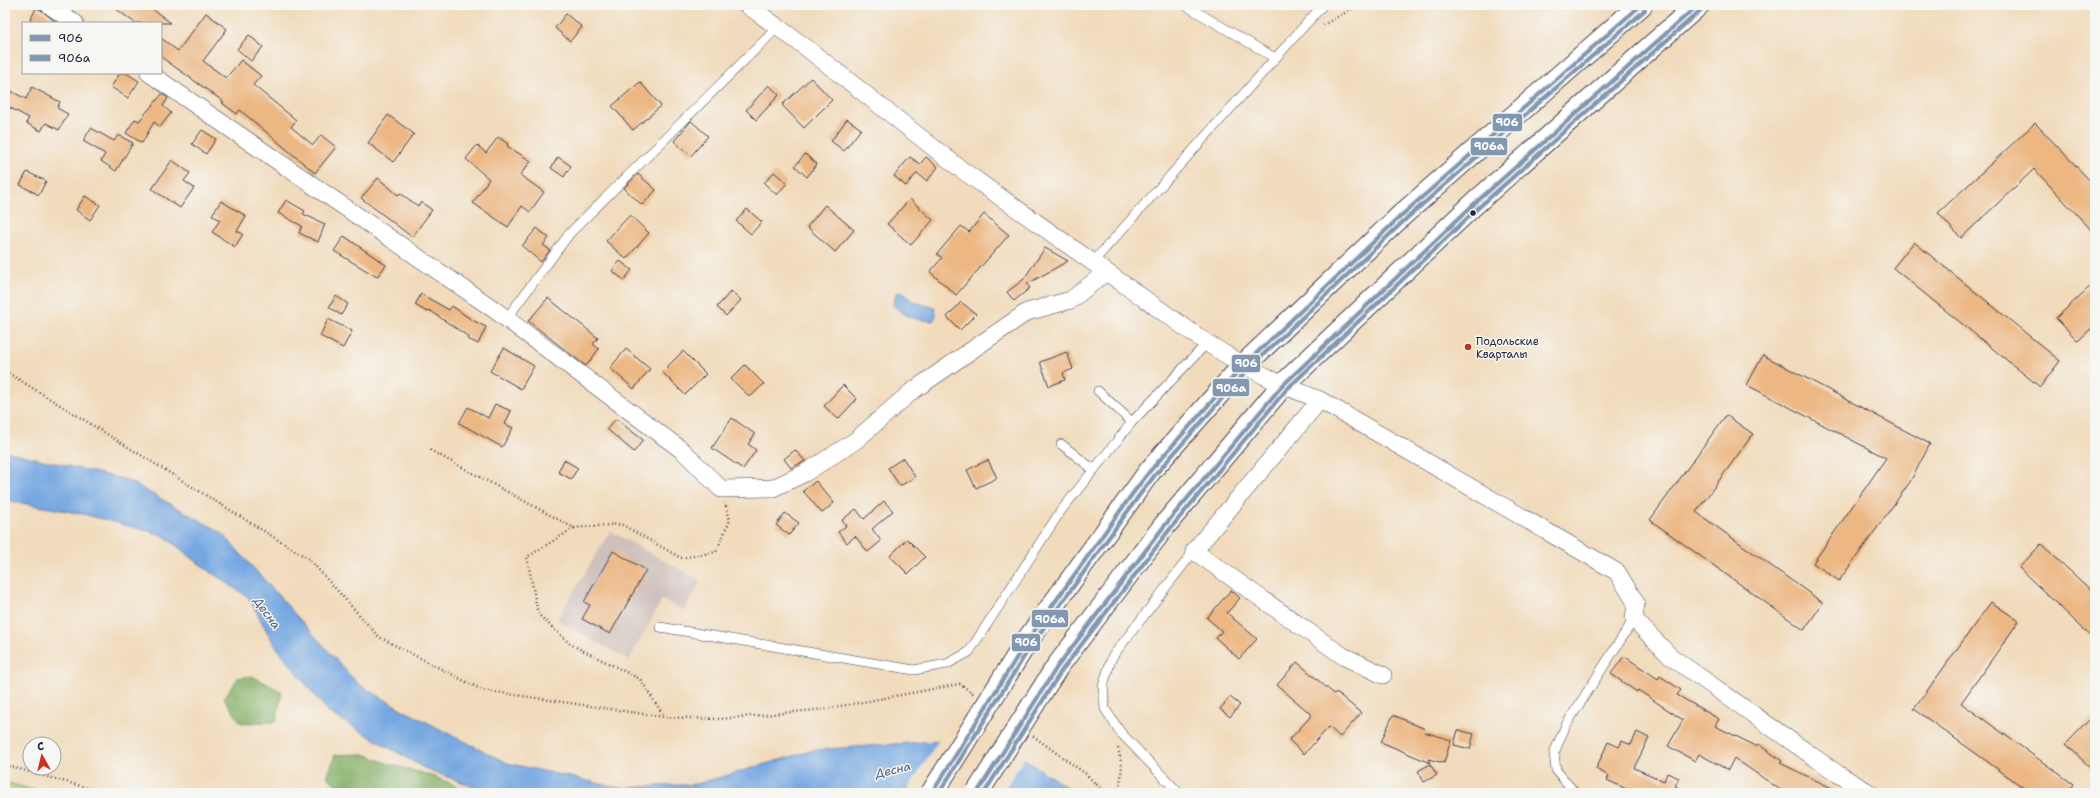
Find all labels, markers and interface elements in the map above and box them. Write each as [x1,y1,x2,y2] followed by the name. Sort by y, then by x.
[22,22,162,74] legend
[58,30,83,46] text: 906
[58,50,91,66] text: 906а
[1492,113,1523,132] line badge: 906
[1496,115,1519,130] text: 906
[1470,137,1508,156] line badge: 906а
[1474,139,1505,154] text: 906а
[1468,208,1478,218] unlabelled marker
[1476,334,1539,362] place label: Подольские Кварталы
[1463,342,1473,352] marker: Подольские Кварталы
[1231,354,1261,373] line badge: 906
[1235,356,1258,371] text: 906
[1212,378,1250,397] line badge: 906а
[1216,381,1247,396] text: 906а
[249,593,284,632] water label: Десна
[1031,609,1069,628] line badge: 906а
[1035,612,1066,627] text: 906а
[1011,633,1041,652] line badge: 906
[1015,635,1038,650] text: 906
[22,736,62,776] north arrow
[36,739,45,754] text: С
[873,758,912,782] water label: Десна

